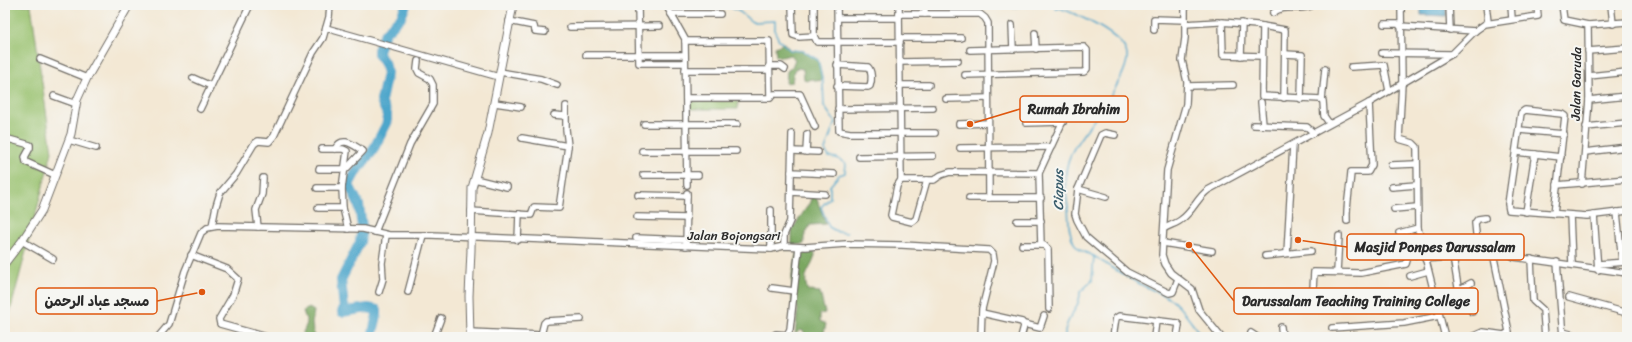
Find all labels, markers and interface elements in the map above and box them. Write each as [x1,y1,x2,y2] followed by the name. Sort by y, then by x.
[1564,47,1588,122] street label: Jalan Garuda
[1020,96,1128,122] callout: Rumah Ibrahim
[1027,97,1120,122] text: Rumah Ibrahim
[1046,168,1071,210] water label: Ciapus
[687,224,781,247] street label: Jalan Bojongsari
[1347,234,1524,260] callout: Masjid Ponpes Darussalam
[1354,235,1516,260] text: Masjid Ponpes Darussalam
[36,288,157,314] callout: مسجد عباد الرحمن
[1234,288,1478,314] callout: Darussalam Teaching Training College
[45,289,150,314] text: مسجد عباد الرحمن
[1242,289,1471,314] text: Darussalam Teaching Training College

